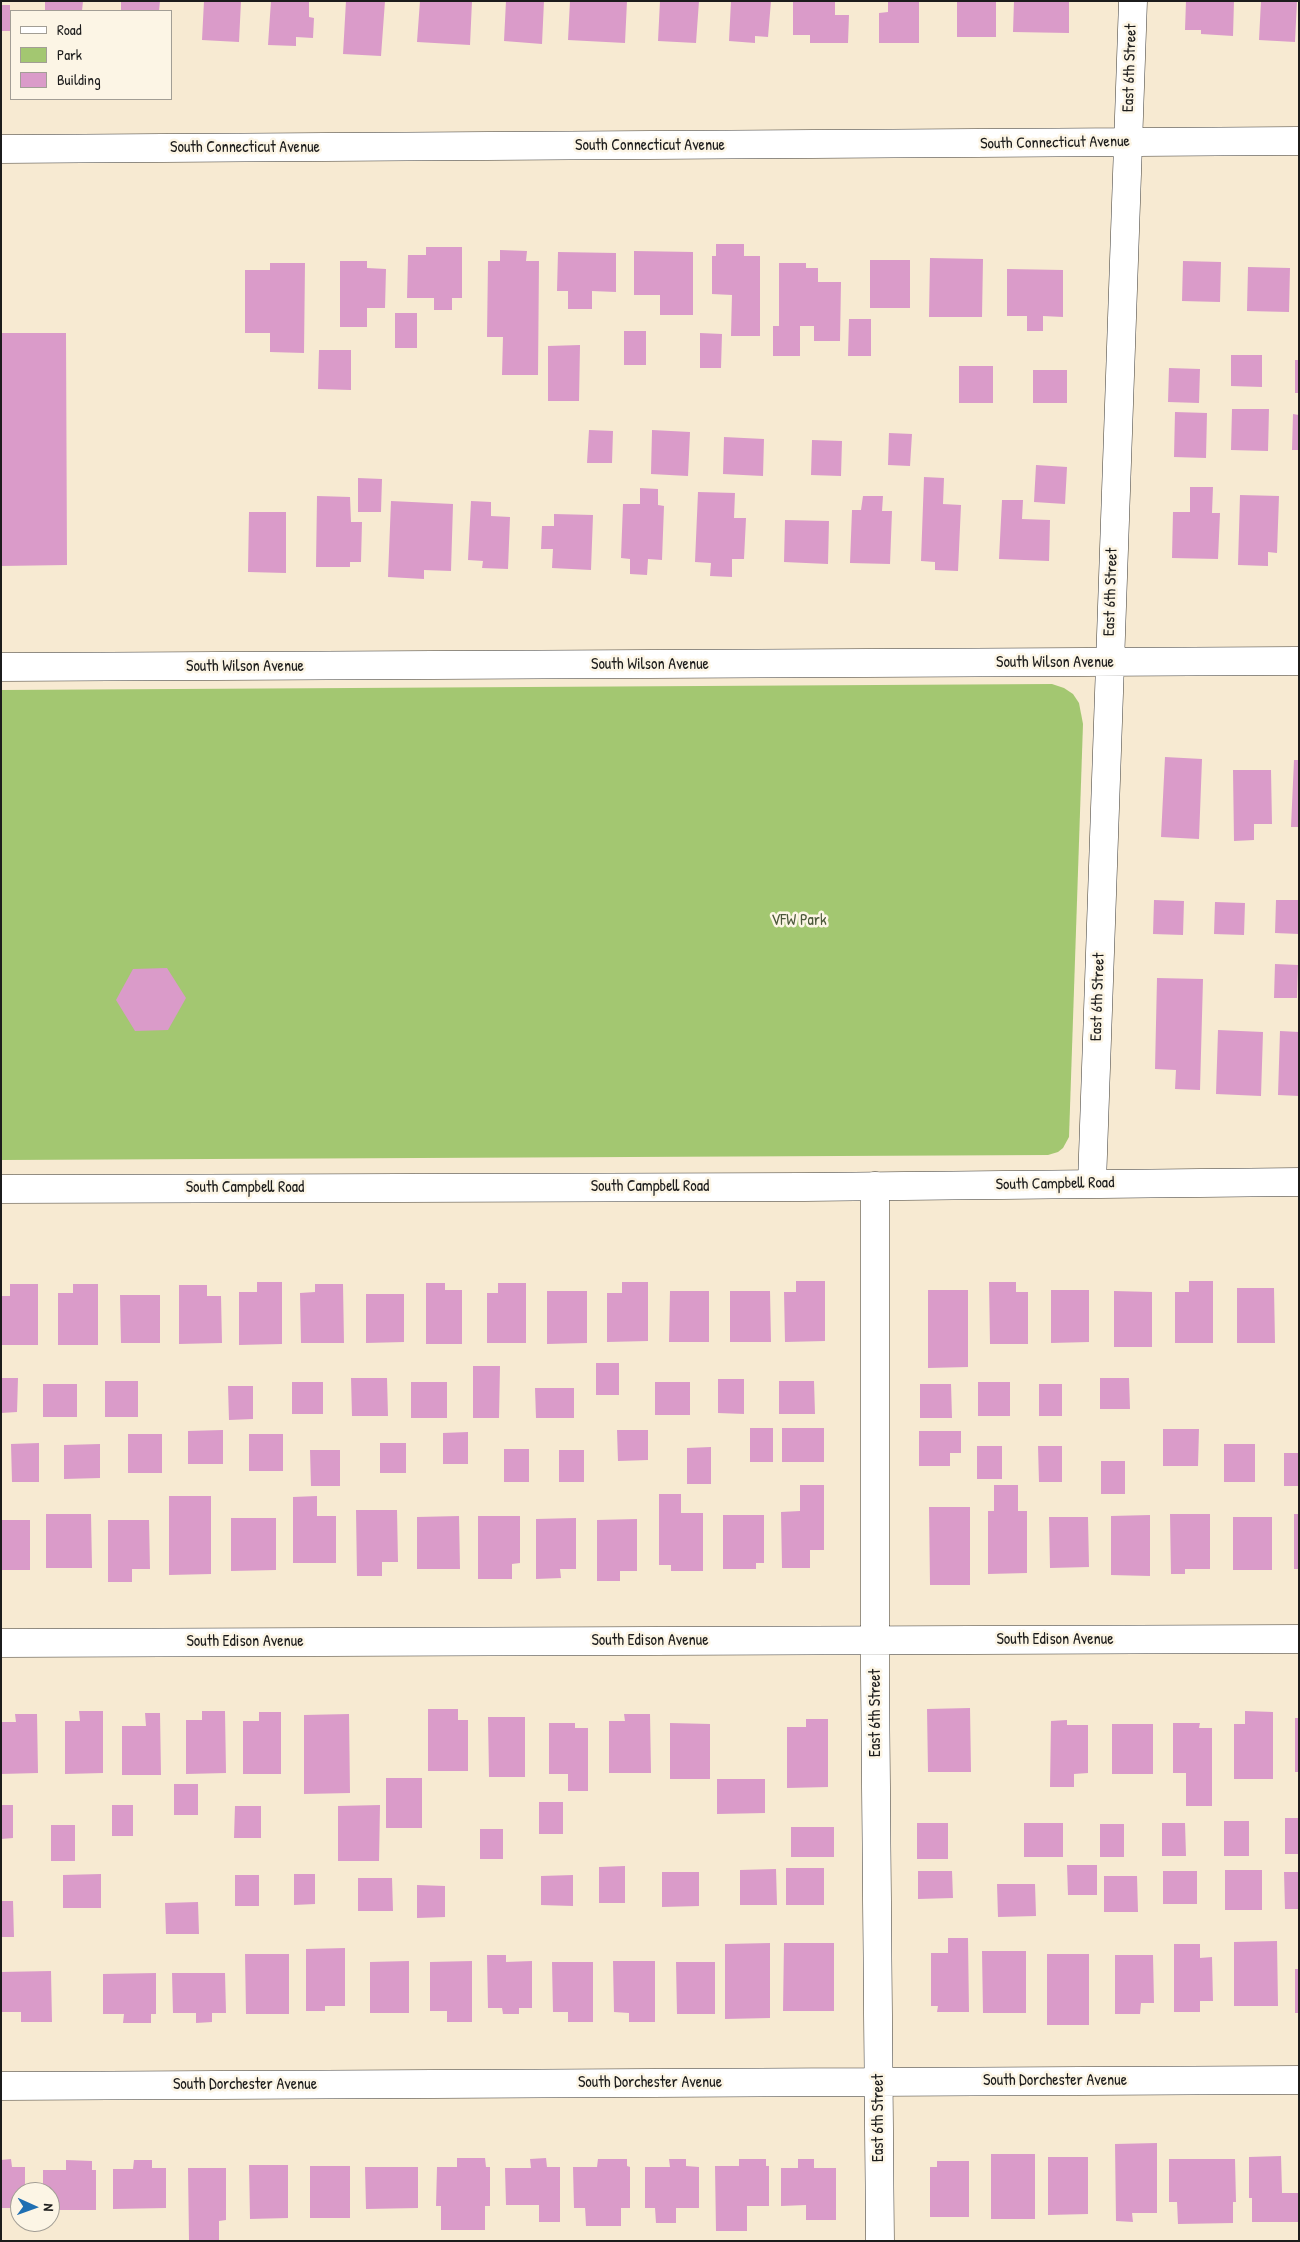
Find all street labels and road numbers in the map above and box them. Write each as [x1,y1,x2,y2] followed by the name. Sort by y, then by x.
[1119,24,1141,112] street label: East 6th Street
[980,132,1130,154] street label: South Connecticut Avenue
[575,136,725,156] street label: South Connecticut Avenue
[170,138,320,158] street label: South Connecticut Avenue
[1100,548,1122,636] street label: East 6th Street
[996,653,1114,673] street label: South Wilson Avenue
[591,655,709,675] street label: South Wilson Avenue
[186,657,304,677] street label: South Wilson Avenue
[1087,953,1109,1041] street label: East 6th Street
[996,1173,1114,1195] street label: South Campbell Road
[591,1177,709,1197] street label: South Campbell Road
[186,1178,304,1198] street label: South Campbell Road
[996,1630,1114,1650] street label: South Edison Avenue
[591,1631,709,1651] street label: South Edison Avenue
[186,1632,304,1652] street label: South Edison Avenue
[866,1669,886,1757] street label: East 6th Street
[983,2071,1127,2091] street label: South Dorchester Avenue
[578,2073,722,2093] street label: South Dorchester Avenue
[869,2074,889,2162] street label: East 6th Street
[173,2075,317,2095] street label: South Dorchester Avenue

